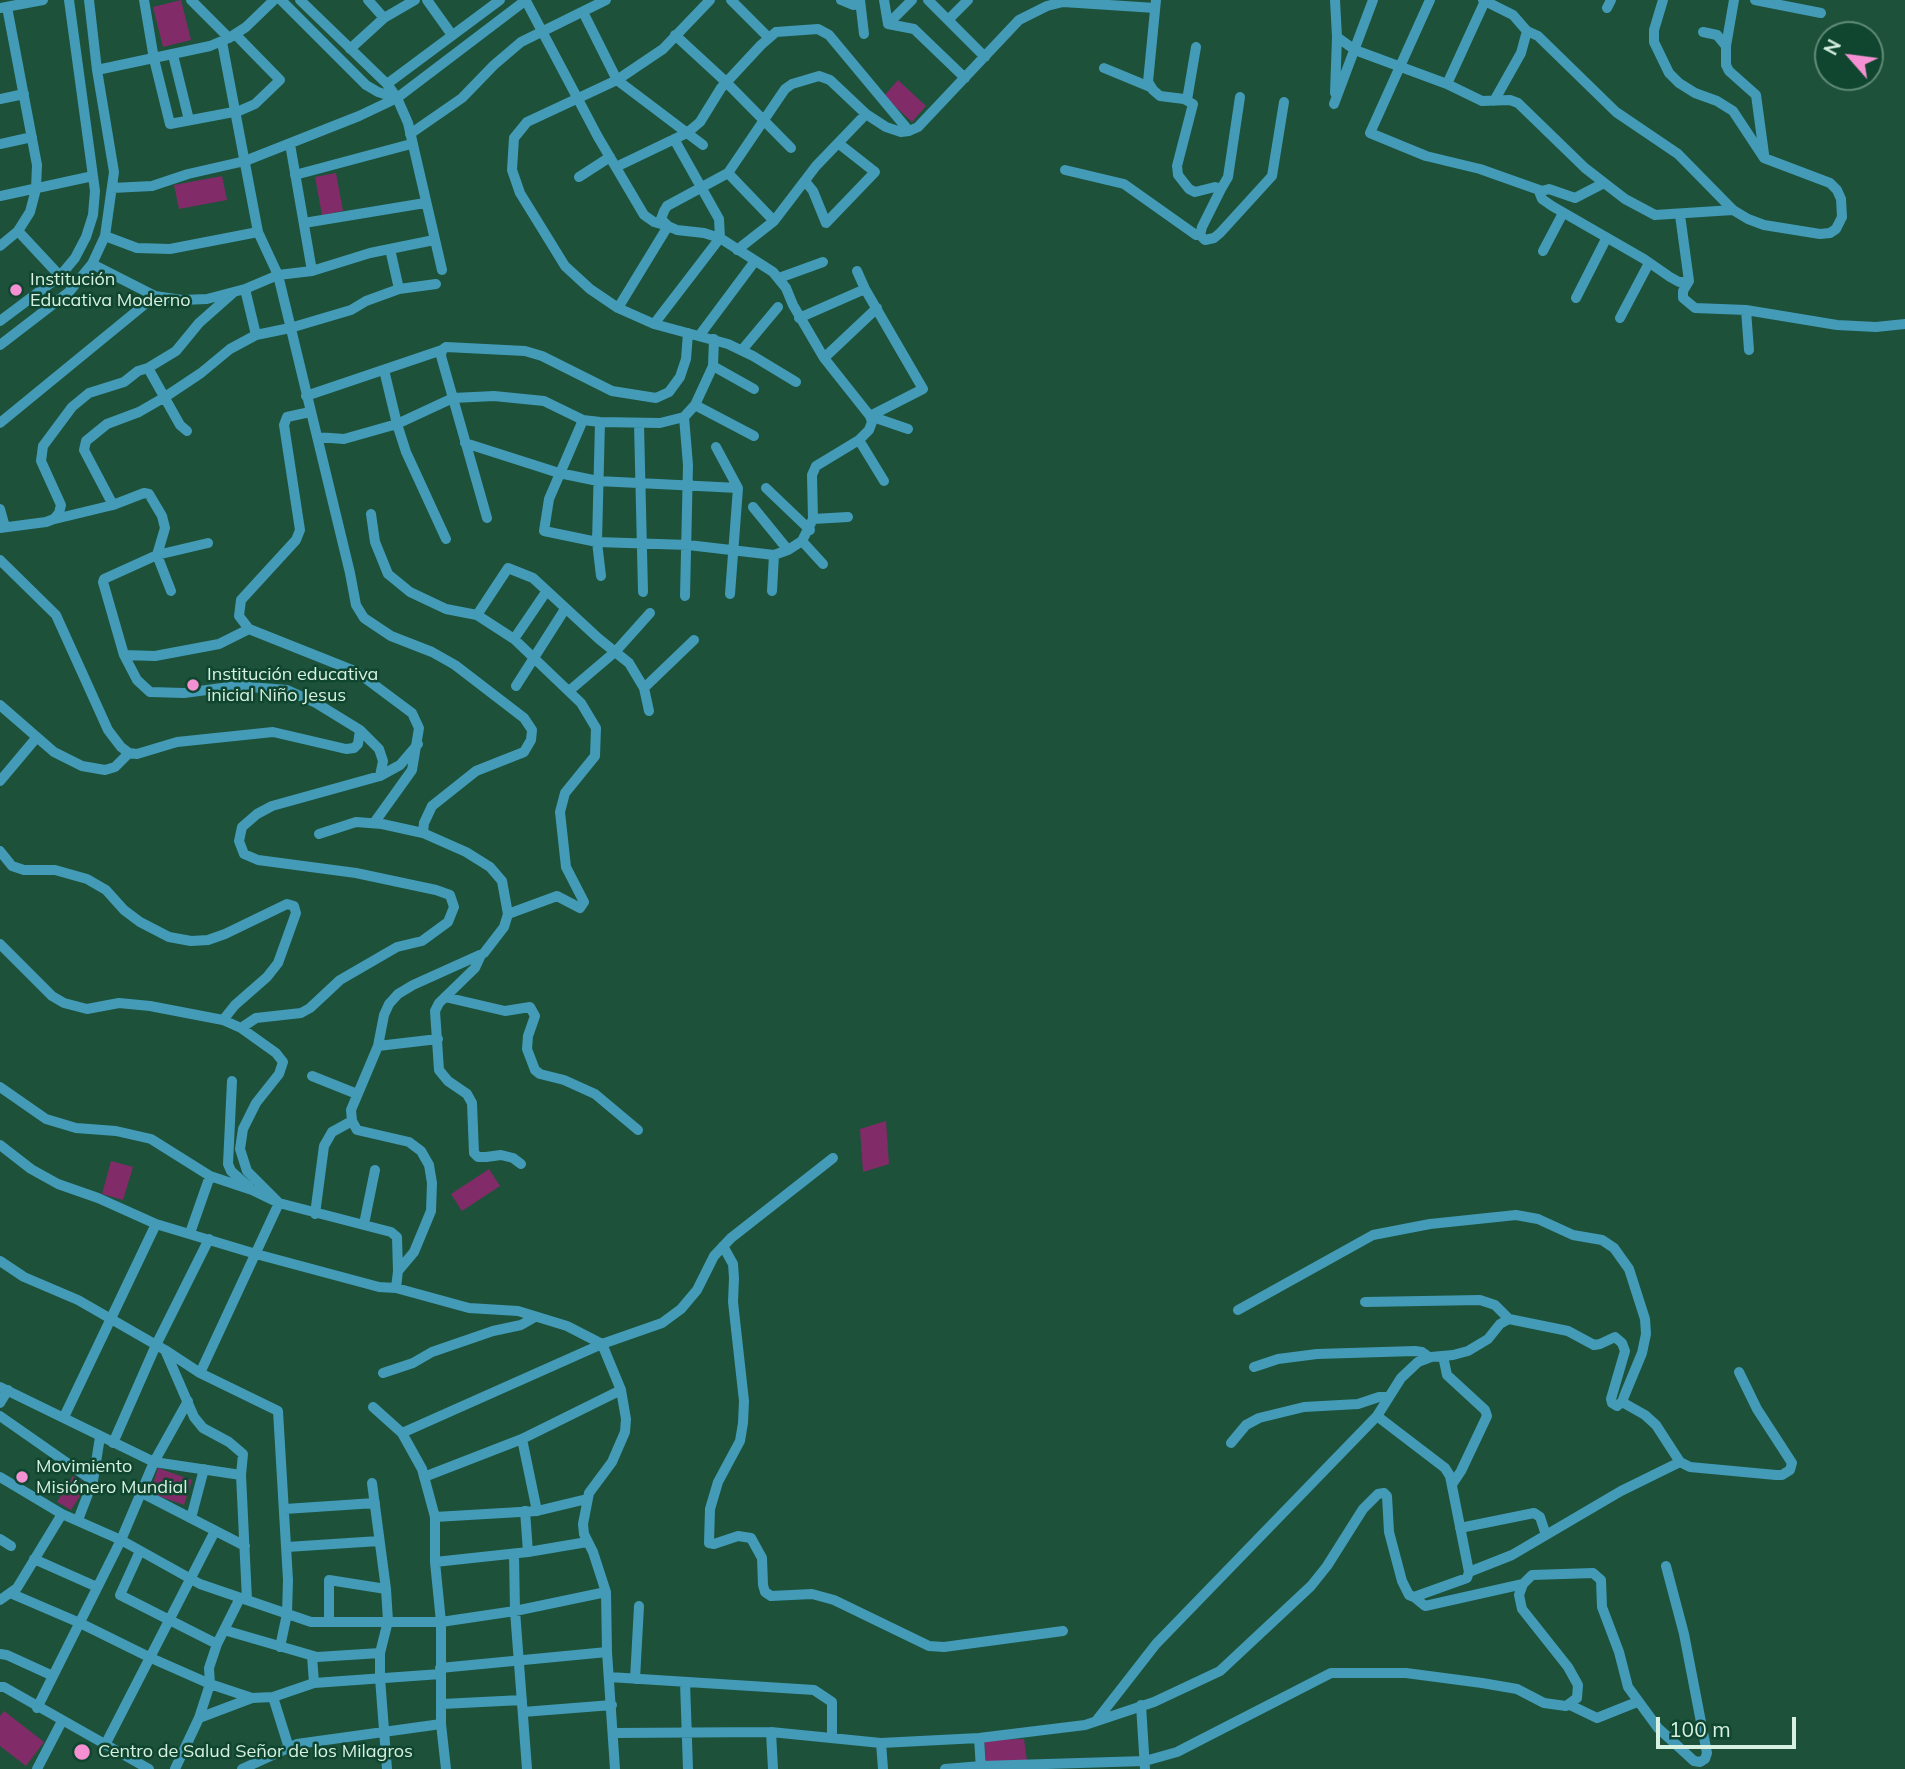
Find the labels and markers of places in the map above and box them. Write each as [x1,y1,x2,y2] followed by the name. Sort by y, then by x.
[30,269,190,312] place label: Institución Educativa Moderno
[8,282,24,298] marker: Institución Educativa Moderno
[207,664,378,706] place label: Institución educativa inicial Niño Jesus
[185,677,201,693] marker: Institución educativa inicial Niño Jesus
[36,1456,187,1498] place label: Movimiento Misiónero Mundial
[14,1469,30,1485] marker: Movimiento Misiónero Mundial
[98,1741,413,1763] place label: Centro de Salud Señor de los Milagros
[72,1742,92,1762] marker: Centro de Salud Señor de los Milagros

